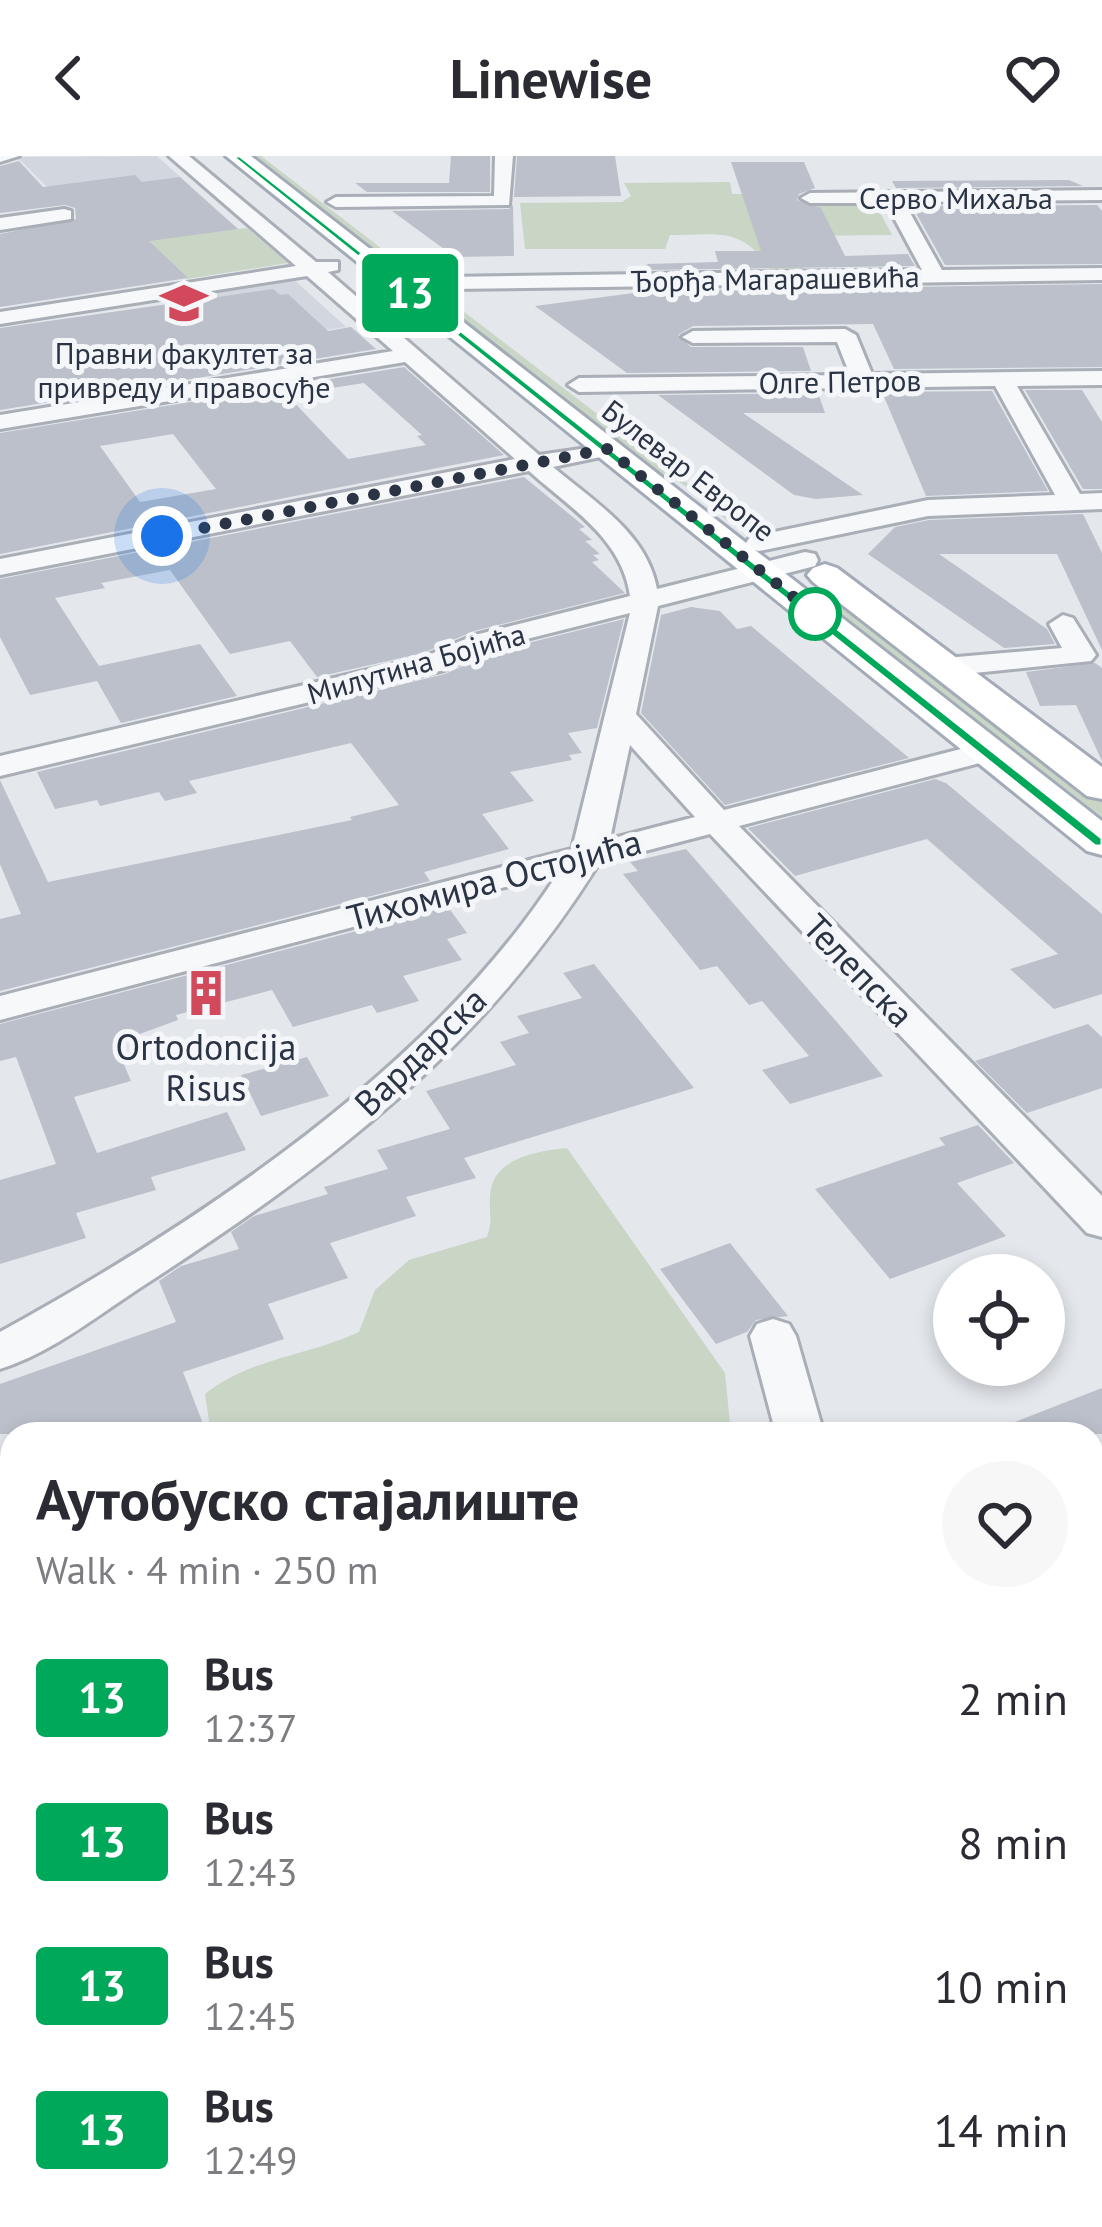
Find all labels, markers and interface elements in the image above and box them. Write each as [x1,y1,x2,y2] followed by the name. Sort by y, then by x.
[450,43,652,113] text: Linewise
[36,45,102,111] icon: back
[1000,45,1066,111] icon: heart
[859,178,1053,217] street label: Серво Михаља
[356,254,464,332] line badge: 13
[630,256,920,300] street label: Ђорђа Магарашевића
[386,265,434,320] text: 13
[159,278,209,328] school or university icon: Правни факултет за привреду и правосуђе
[38,333,330,406] place label: Правни факултет за привреду и правосуђе
[758,360,922,402] street label: Олге Петров
[595,390,783,550] street label: Булевар Европе
[132,506,192,566] your location
[790,589,840,639] unlabelled marker
[303,613,529,713] street label: Милутина Бојића
[342,817,646,941] street label: Тихомира Остојића
[794,903,924,1037] street label: Телепска
[181,968,231,1018] building icon: Ortodoncija Risus
[344,976,496,1126] street label: Вардарска
[116,1023,296,1111] place label: Ortodoncija Risus
[933,1254,1065,1386] map controls
[933,1254,1065,1386] button: locate
[942,1461,1068,1587] button: heart
[36,1462,580,1536] text: Аутобуско стајалиште
[36,1544,378,1595] text: Walk · 4 min · 250 m
[204,1644,274,1702] text: Bus
[958,1669,1068,1727] text: 2 min
[78,1670,126,1725] text: 13
[204,1702,298,1753] text: 12:37
[204,1788,274,1846] text: Bus
[958,1813,1068,1871] text: 8 min
[78,1814,126,1869] text: 13
[204,1846,298,1897] text: 12:43
[204,1932,274,1990] text: Bus
[934,1957,1068,2015] text: 10 min
[78,1958,126,2013] text: 13
[204,1990,298,2041] text: 12:45
[204,2076,274,2134] text: Bus
[934,2101,1068,2159] text: 14 min
[78,2102,126,2157] text: 13
[204,2134,298,2185] text: 12:49

